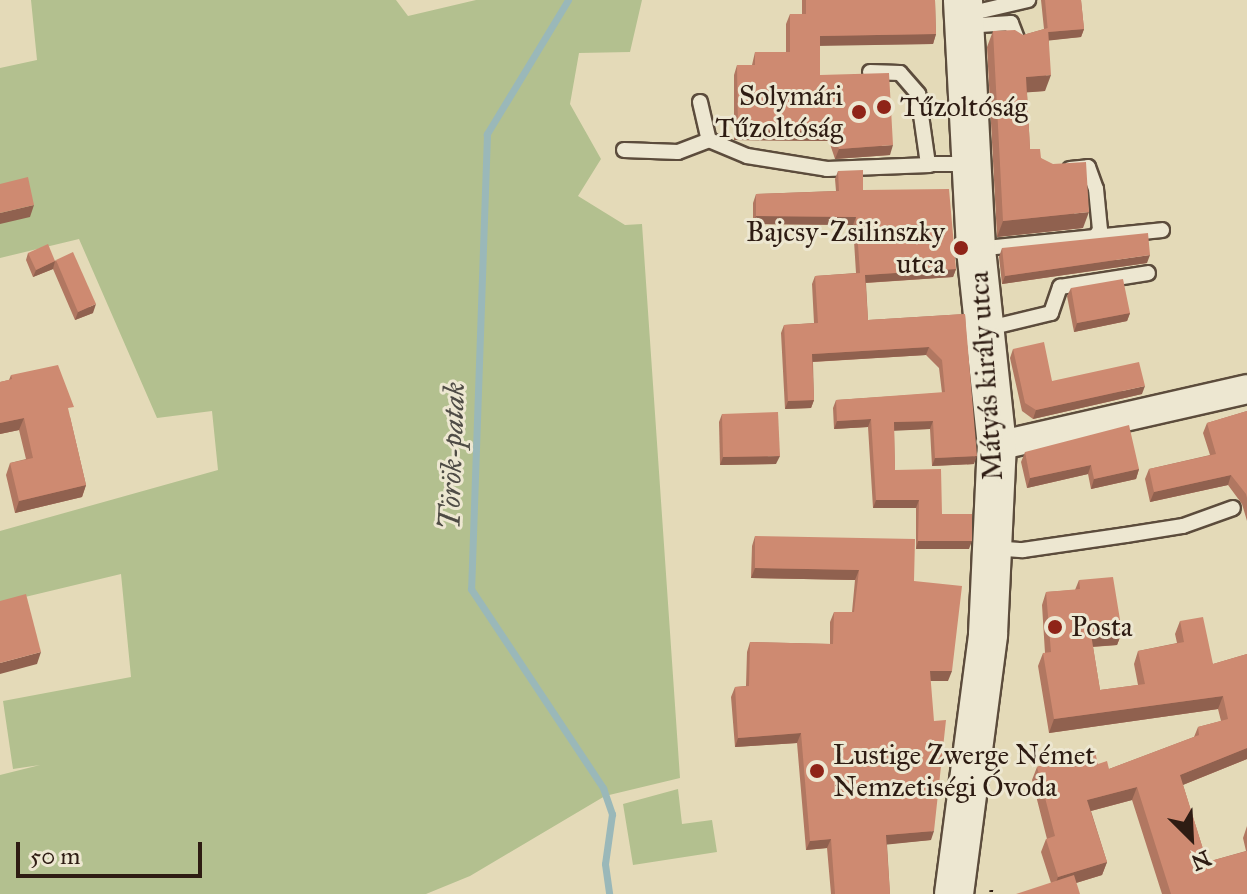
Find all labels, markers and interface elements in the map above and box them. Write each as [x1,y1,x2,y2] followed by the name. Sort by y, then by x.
[715,79,843,145] place label: Solymári Tűzoltóság
[900,90,1028,124] place label: Tűzoltóság
[875,98,893,116] marker: Tűzoltóság
[850,103,868,121] marker: Solymári Tűzoltóság
[746,215,945,281] place label: Bajcsy-Zsilinszky utca
[952,239,970,257] marker: Bajcsy-Zsilinszky utca
[962,270,1010,482] street label: Mátyás király utca
[431,381,473,531] water label: Török-patak
[1071,610,1133,644] place label: Posta
[1046,618,1064,636] marker: Posta
[833,738,1095,804] place label: Lustige Zwerge Német Nemzetiségi Óvoda
[808,762,826,780] marker: Lustige Zwerge Német Nemzetiségi Óvoda
[1151,798,1231,878] north arrow
[20,826,206,876] scale bar
[30,841,80,871] text: 50 m
[1187,844,1215,877] text: N

